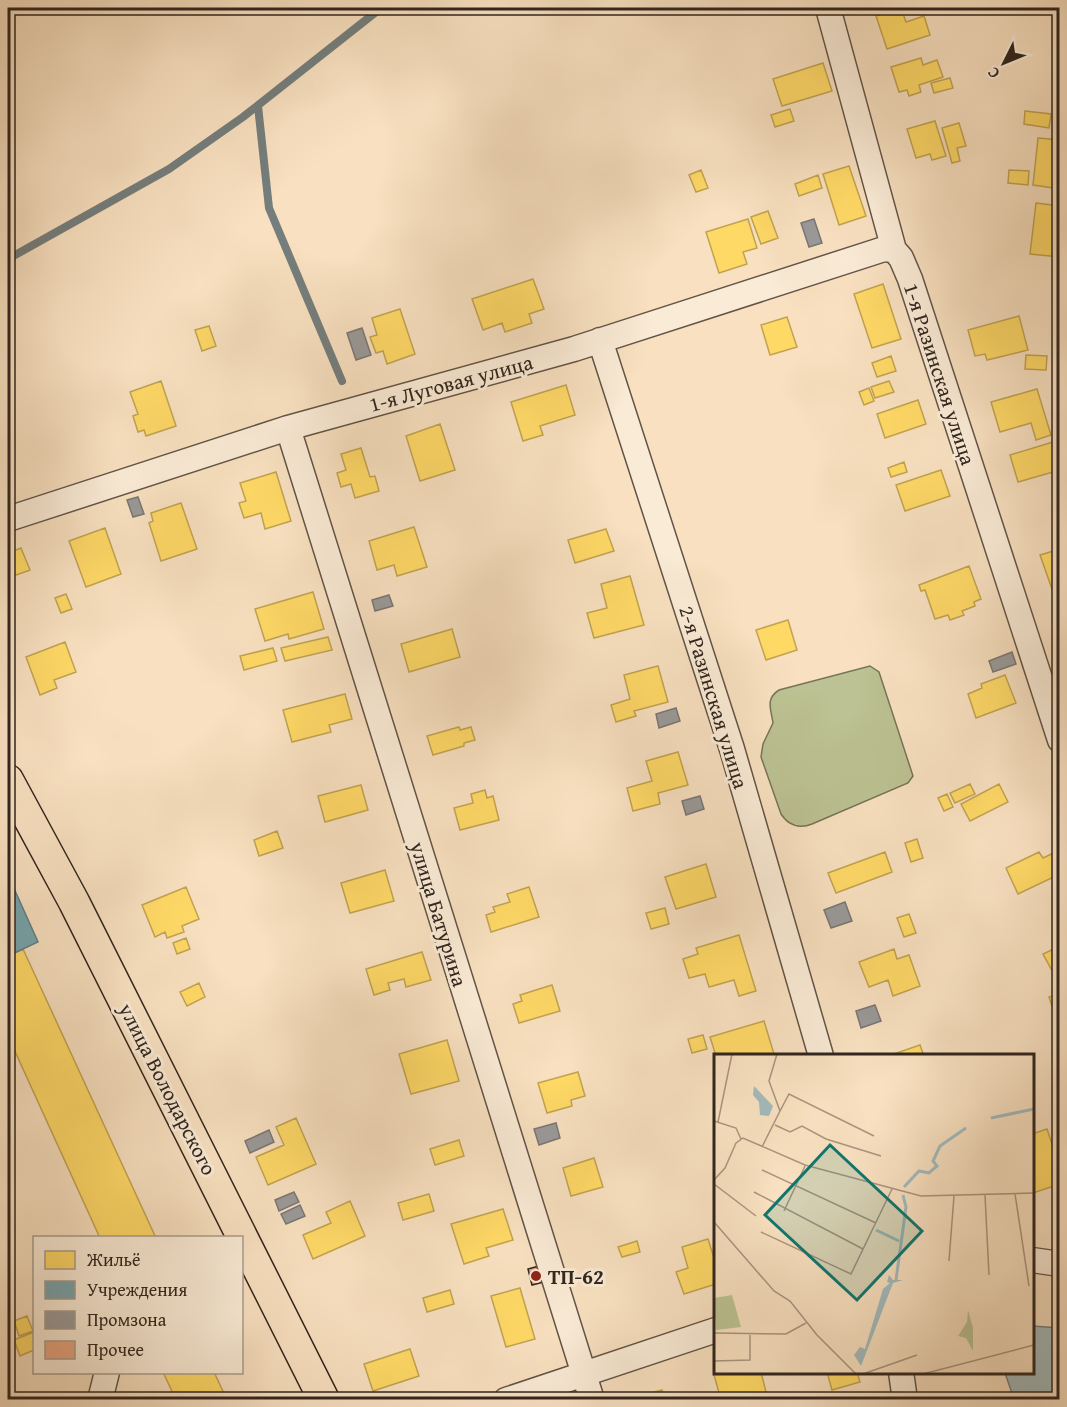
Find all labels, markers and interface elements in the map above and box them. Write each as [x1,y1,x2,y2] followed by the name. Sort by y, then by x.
[974,33,1034,93] north arrow
[981,62,1005,85] text: С
[896,279,984,469] street label: 1-я Разинская улица
[366,346,536,420] street label: 1-я Луговая улица
[671,602,757,792] street label: 2-я Разинская улица
[402,837,476,990] street label: улица Батурина
[111,997,225,1180] street label: улица Володарского
[714,1054,1034,1374] inset map
[33,1236,243,1374] legend
[86,1246,141,1273] text: Жильё
[548,1261,604,1292] place label: ТП-62
[529,1269,543,1283] marker: ТП-62
[87,1276,187,1303] text: Учреждения
[87,1306,167,1333] text: Промзона
[87,1336,144,1363] text: Прочее

